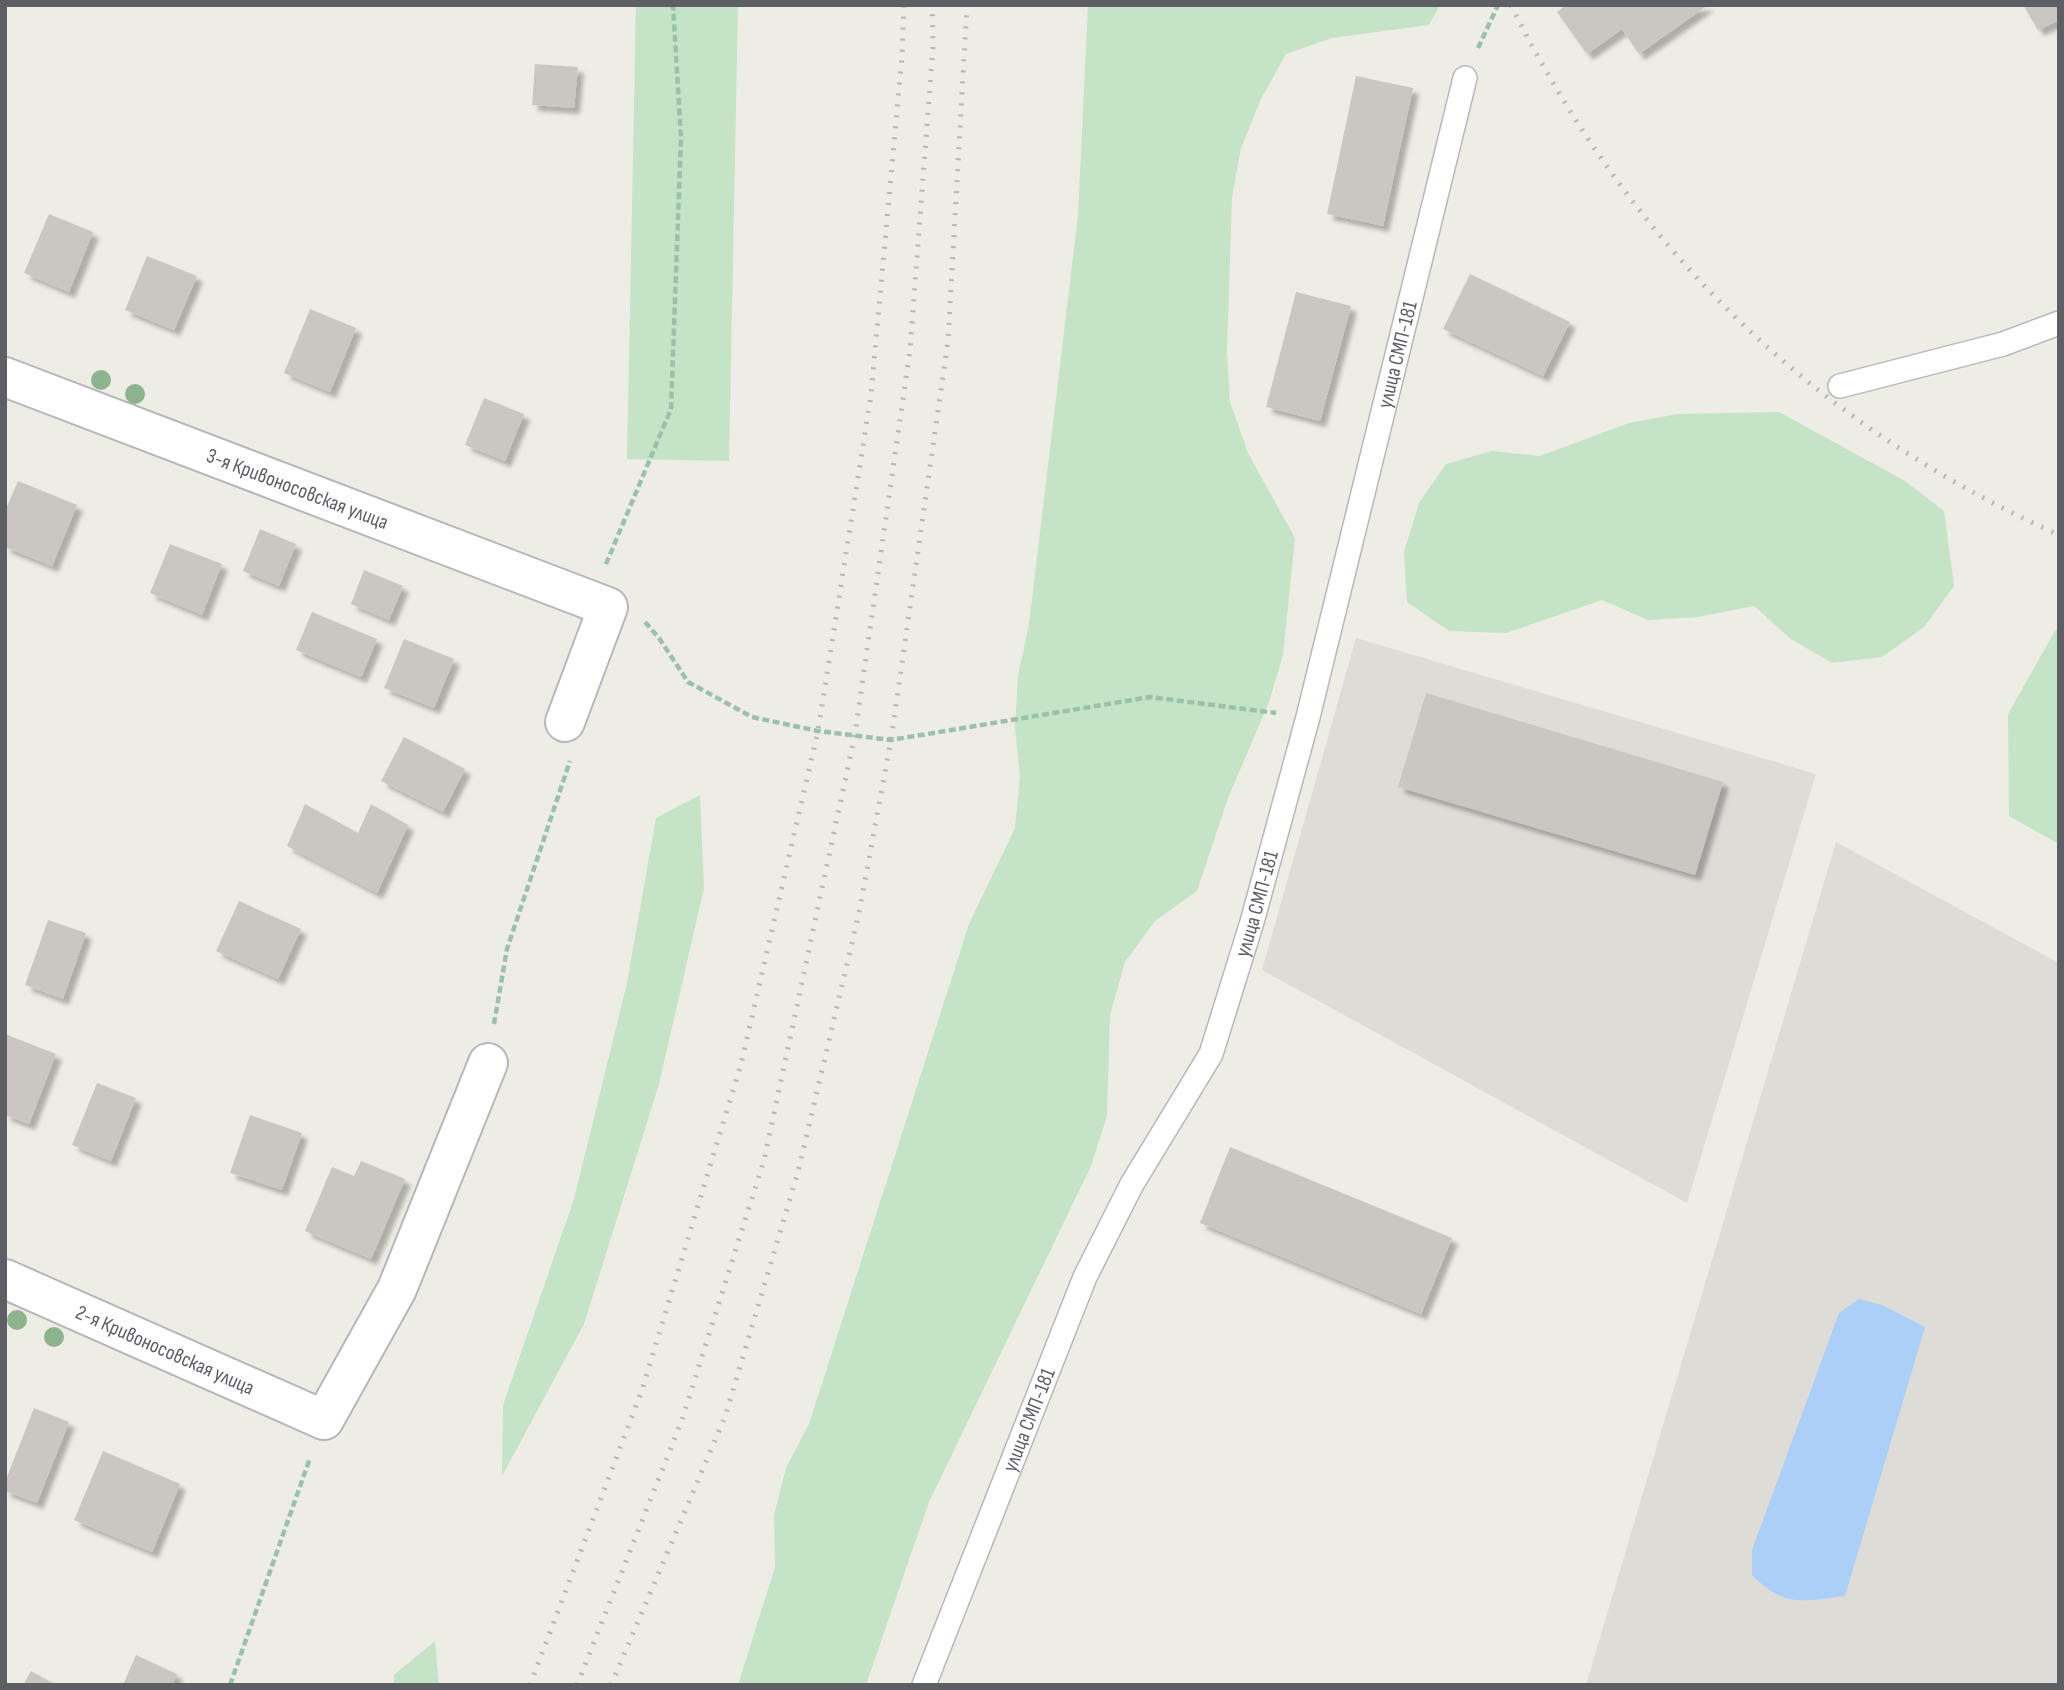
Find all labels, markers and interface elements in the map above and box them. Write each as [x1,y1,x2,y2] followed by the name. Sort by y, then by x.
[1372,298,1423,411] street label: улица СМП-181
[203,443,392,535] street label: 3-я Кривоносовская улица
[1230,847,1284,960] street label: улица СМП-181
[72,1300,258,1401] street label: 2-я Кривоносовская улица
[997,1364,1061,1476] street label: улица СМП-181

